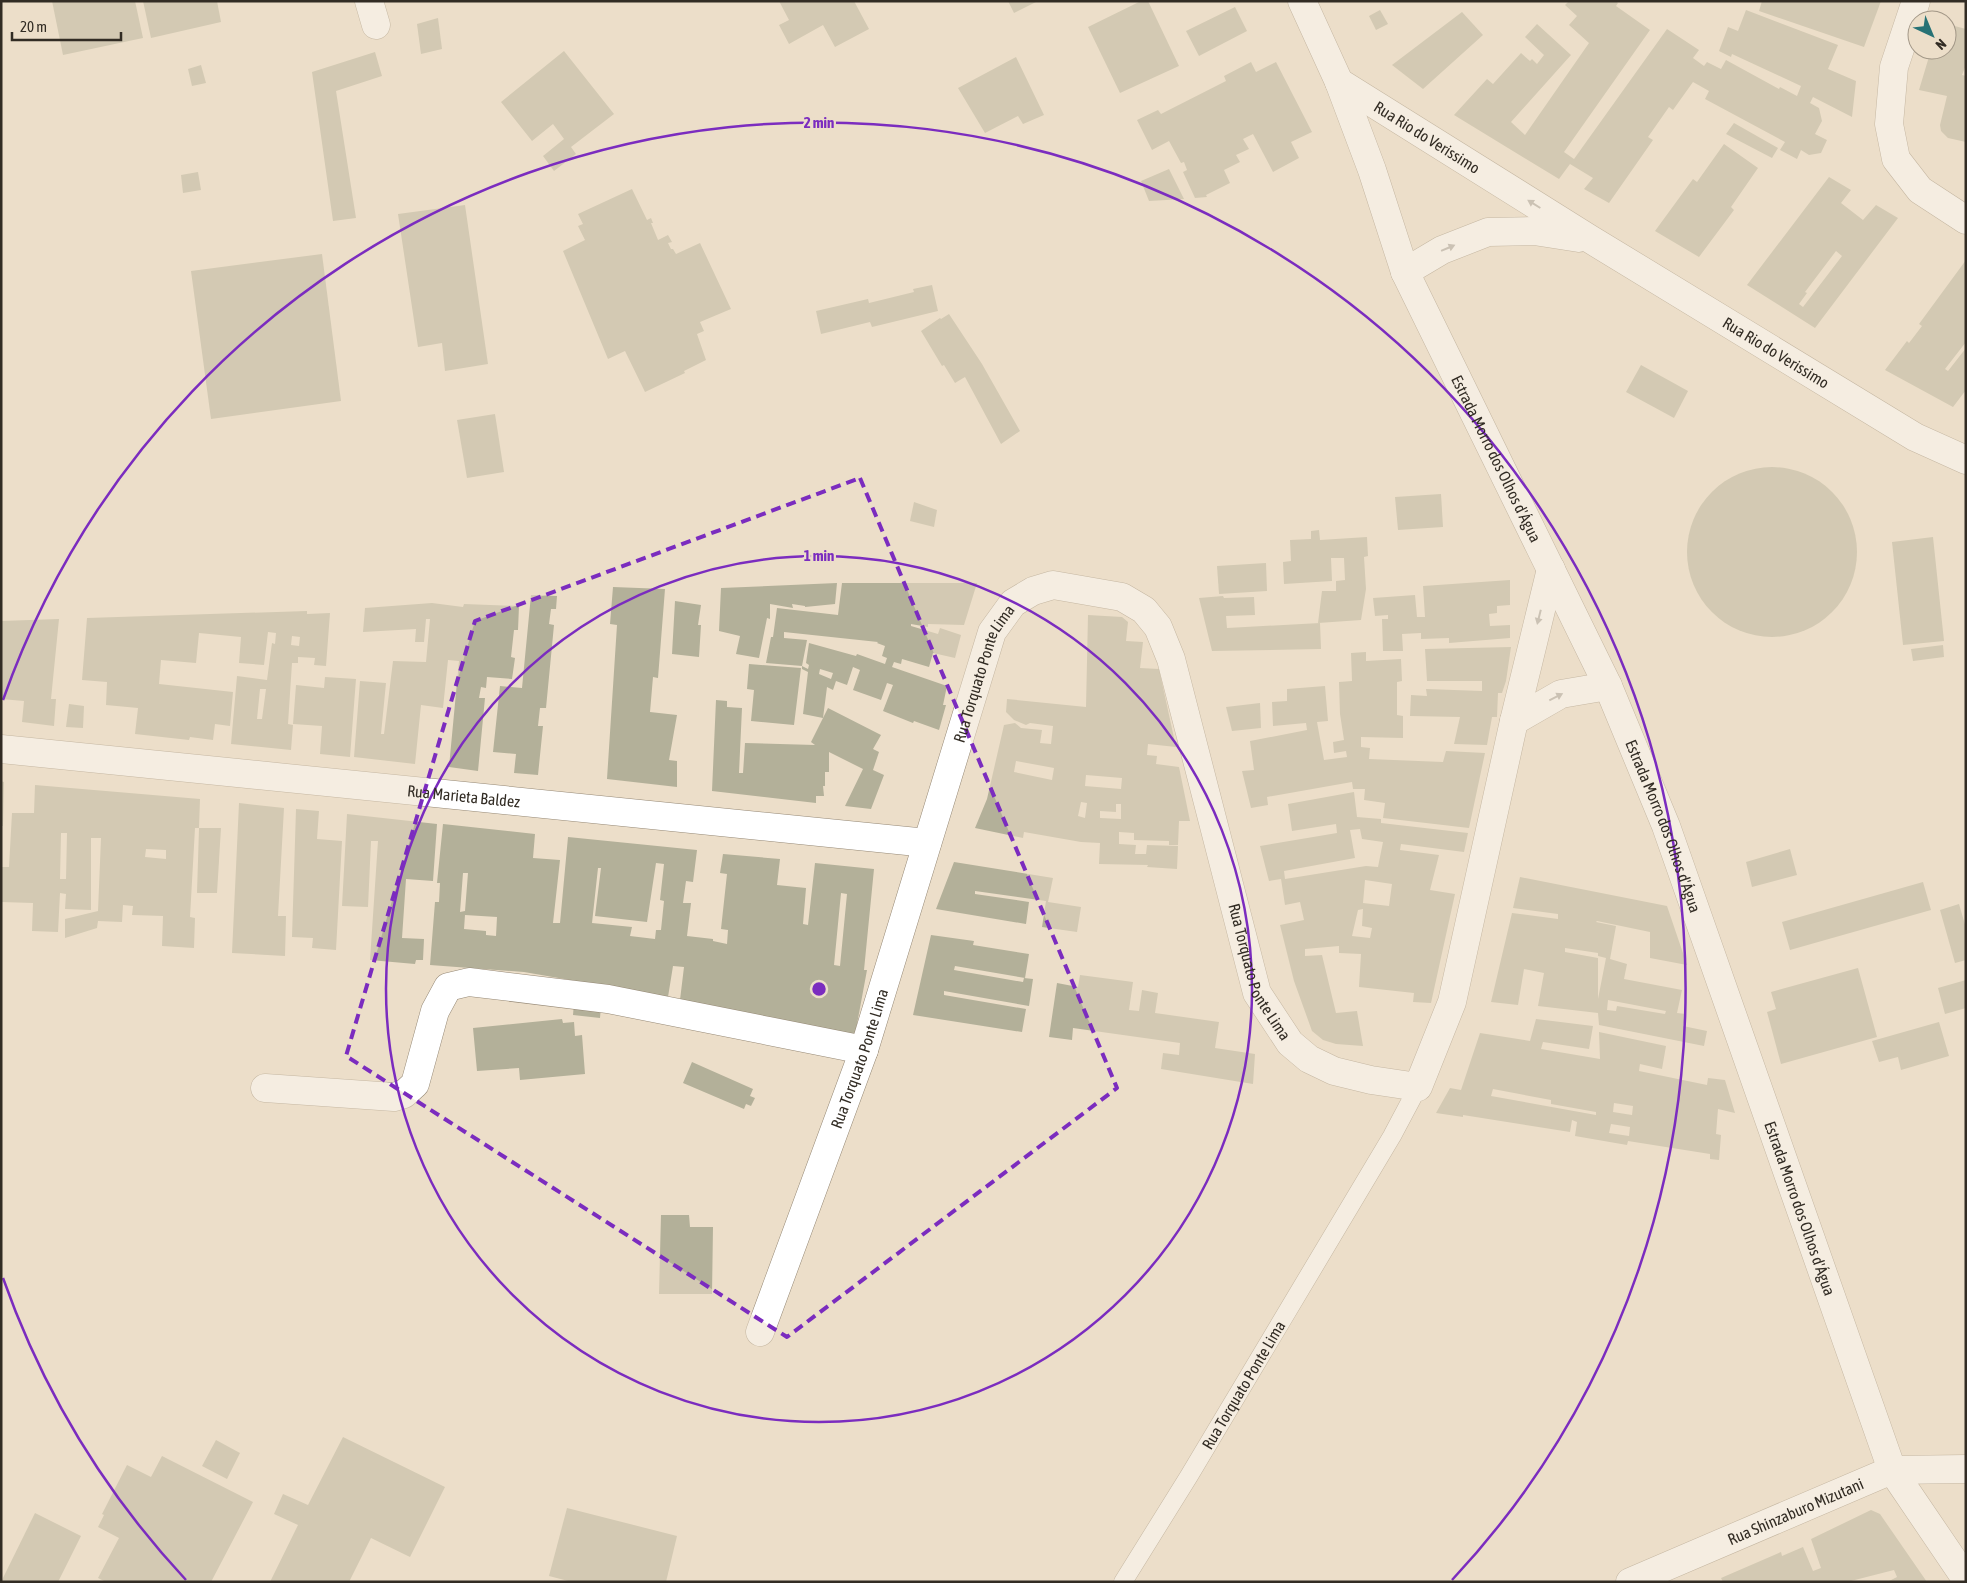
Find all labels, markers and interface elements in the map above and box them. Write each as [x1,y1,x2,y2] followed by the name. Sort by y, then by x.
[12,10,121,42] scale bar
[1907,10,1957,60] north arrow
[20,18,47,35] text: 20 m
[1933,36,1950,53] text: N
[1371,97,1483,177] street label: Rua Rio do Verissimo
[804,114,834,131] text: 2 min
[1528,199,1541,209] one-way arrow
[1441,244,1455,252] one-way arrow
[1720,313,1833,392] street label: Rua Rio do Verissimo
[1448,372,1545,545] street label: Estrada Morro dos Olhos d'Água
[804,547,834,564] text: 1 min
[950,601,1018,745] street label: Rua Torquato Ponte Lima
[1535,609,1543,624] one-way arrow
[1549,693,1564,702] one-way arrow
[1622,737,1705,915] street label: Estrada Morro dos Olhos d'Água
[406,781,521,811] street label: Rua Marieta Baldez
[1225,902,1295,1043] street label: Rua Torquato Ponte Lima
[810,980,828,998] centre of rings
[827,986,891,1131] street label: Rua Torquato Ponte Lima
[1761,1119,1839,1298] street label: Estrada Morro dos Olhos d'Água
[1198,1317,1289,1452] street label: Rua Torquato Ponte Lima
[1725,1474,1866,1548] street label: Rua Shinzaburo Mizutani

